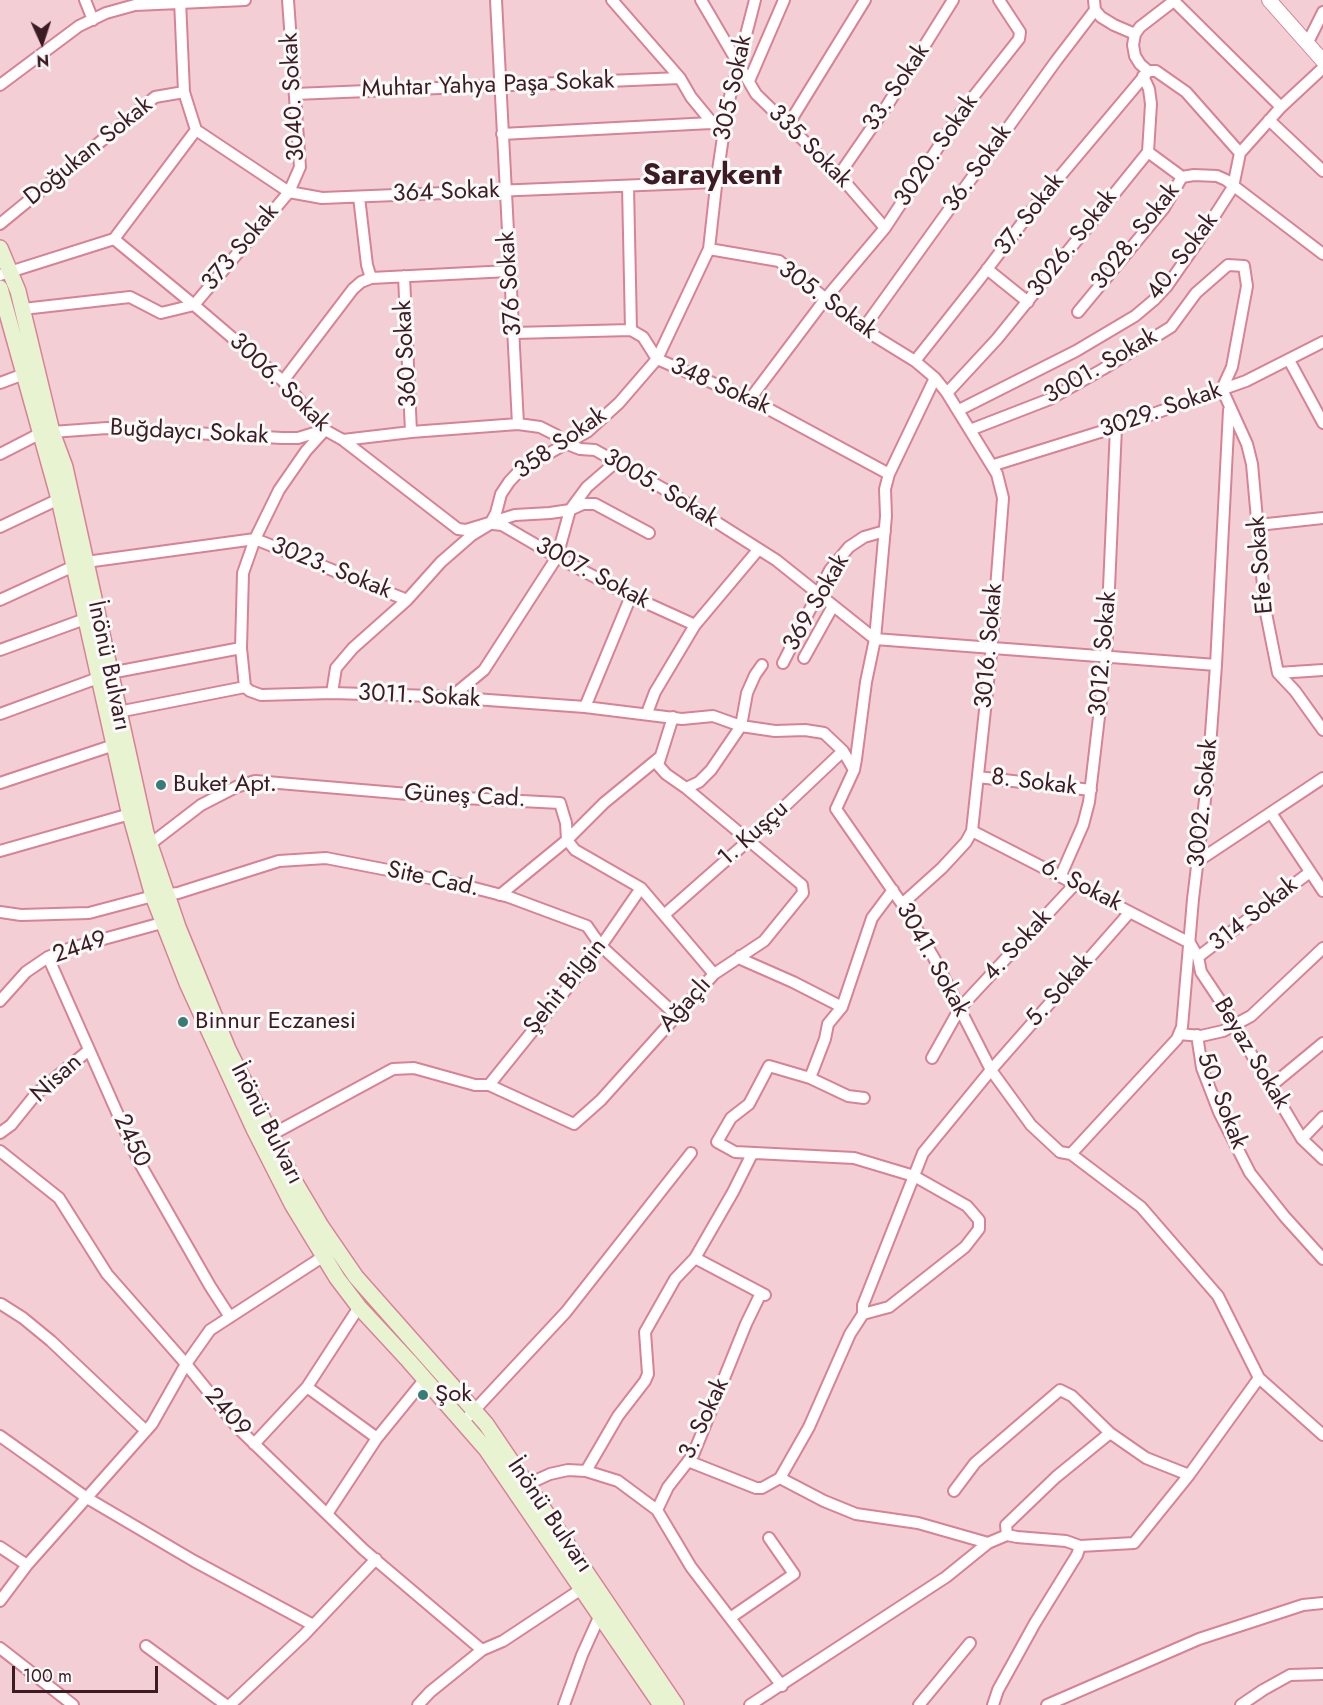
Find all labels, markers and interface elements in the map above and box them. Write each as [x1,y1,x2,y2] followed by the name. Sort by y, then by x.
[12,12,72,72] north arrow
[276,32,312,162] street label: 3040. Sokak
[709,33,759,143] street label: 305 Sokak
[857,39,937,137] street label: 33. Sokak
[36,49,50,72] text: N
[361,67,615,105] street label: Muhtar Yahya Paşa Sokak
[889,90,985,212] street label: 3020. Sokak
[19,92,159,212] street label: Doğukan Sokak
[761,99,857,195] street label: 335 Sokak
[937,120,1019,218] street label: 36. Sokak
[642,159,782,195] district label: Saraykent
[989,168,1071,262] street label: 37. Sokak
[392,177,500,209] street label: 364 Sokak
[1085,178,1187,296] street label: 3028. Sokak
[1022,185,1124,303] street label: 3026. Sokak
[196,199,286,297] street label: 373 Sokak
[1141,208,1225,306] street label: 40. Sokak
[493,230,529,338] street label: 376 Sokak
[772,256,882,346] street label: 305. Sokak
[390,300,424,408] street label: 360 Sokak
[1039,323,1163,411] street label: 3001. Sokak
[223,328,335,438] street label: 3006. Sokak
[666,352,774,422] street label: 348 Sokak
[1096,377,1226,445] street label: 3029. Sokak
[509,402,613,486] street label: 358 Sokak
[109,414,269,452] street label: Buğdaycı Sokak
[597,443,723,535] street label: 3005. Sokak
[1243,515,1281,615] street label: Efe Sokak
[267,532,395,606] street label: 3023. Sokak
[530,532,654,616] street label: 3007. Sokak
[778,550,856,656] street label: 369 Sokak
[970,582,1010,710] street label: 3016. Sokak
[1084,590,1124,718] street label: 3012. Sokak
[80,598,136,734] street label: İnönü Bulvarı
[357,679,481,715] street label: 3011. Sokak
[1183,737,1225,869] street label: 3002. Sokak
[990,763,1078,803] street label: 8. Sokak
[173,771,277,799] place label: Buket Apt.
[154,778,168,792] marker: Buket Apt.
[403,779,527,815] street label: Güneş Cad.
[713,795,795,873] street label: 1. Kuşçu
[1036,853,1126,919] street label: 6. Sokak
[384,856,482,904] street label: Site Cad.
[1204,872,1304,958] street label: 314 Sokak
[889,898,975,1022] street label: 3041. Sokak
[978,904,1058,988] street label: 4. Sokak
[49,925,111,971] street label: 2449
[519,933,613,1041] street label: Şehit Bilgin
[1021,949,1099,1033] street label: 5. Sokak
[654,971,718,1039] street label: Ağaçlı
[1207,993,1295,1115] street label: Beyaz Sokak
[195,1008,356,1036] place label: Binnur Eczanesi
[176,1015,190,1029] marker: Binnur Eczanesi
[26,1049,88,1109] street label: Nisan
[1189,1049,1253,1153] street label: 50. Sokak
[223,1059,309,1189] street label: İnönü Bulvarı
[106,1110,156,1172] street label: 2450
[674,1374,736,1464] street label: 3. Sokak
[435,1381,472,1409] place label: Şok
[198,1382,256,1444] street label: 2409
[416,1388,430,1402] marker: Şok
[500,1453,598,1579] street label: İnönü Bulvarı
[15,1654,160,1692] scale bar
[23,1663,72,1689] text: 100 m

